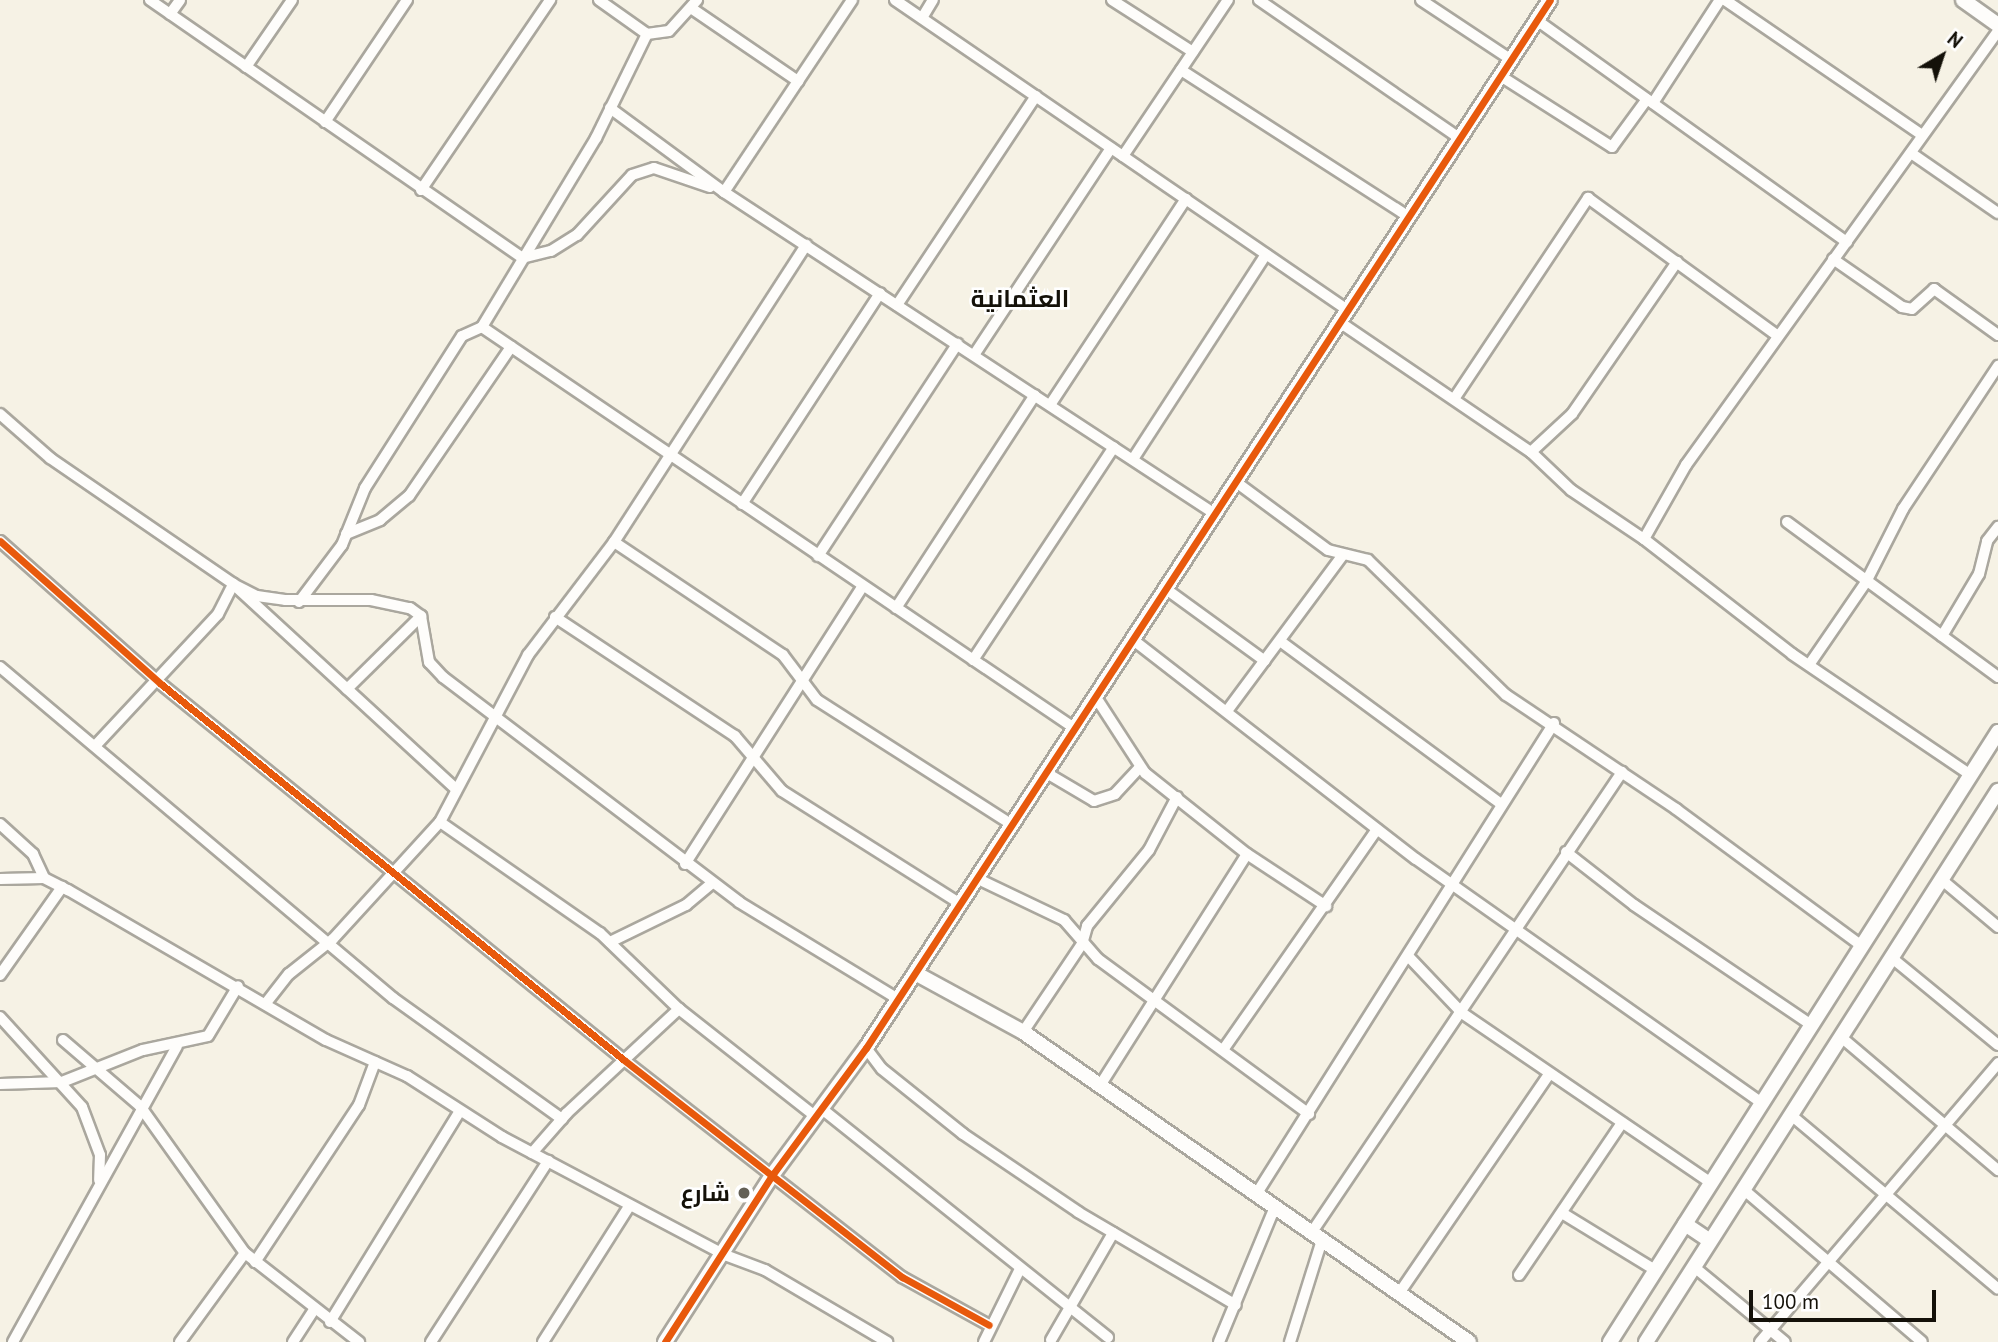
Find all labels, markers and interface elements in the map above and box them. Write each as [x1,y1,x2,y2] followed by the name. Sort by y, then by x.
[1907,21,1977,91] north arrow
[1943,26,1968,53] text: N
[971,285,1069,313] district label: العثمانية
[681,1179,730,1207] place label: شارع
[736,1185,752,1201] marker: شارع
[1753,1276,1940,1320] scale bar
[1762,1288,1819,1315] text: 100 m

